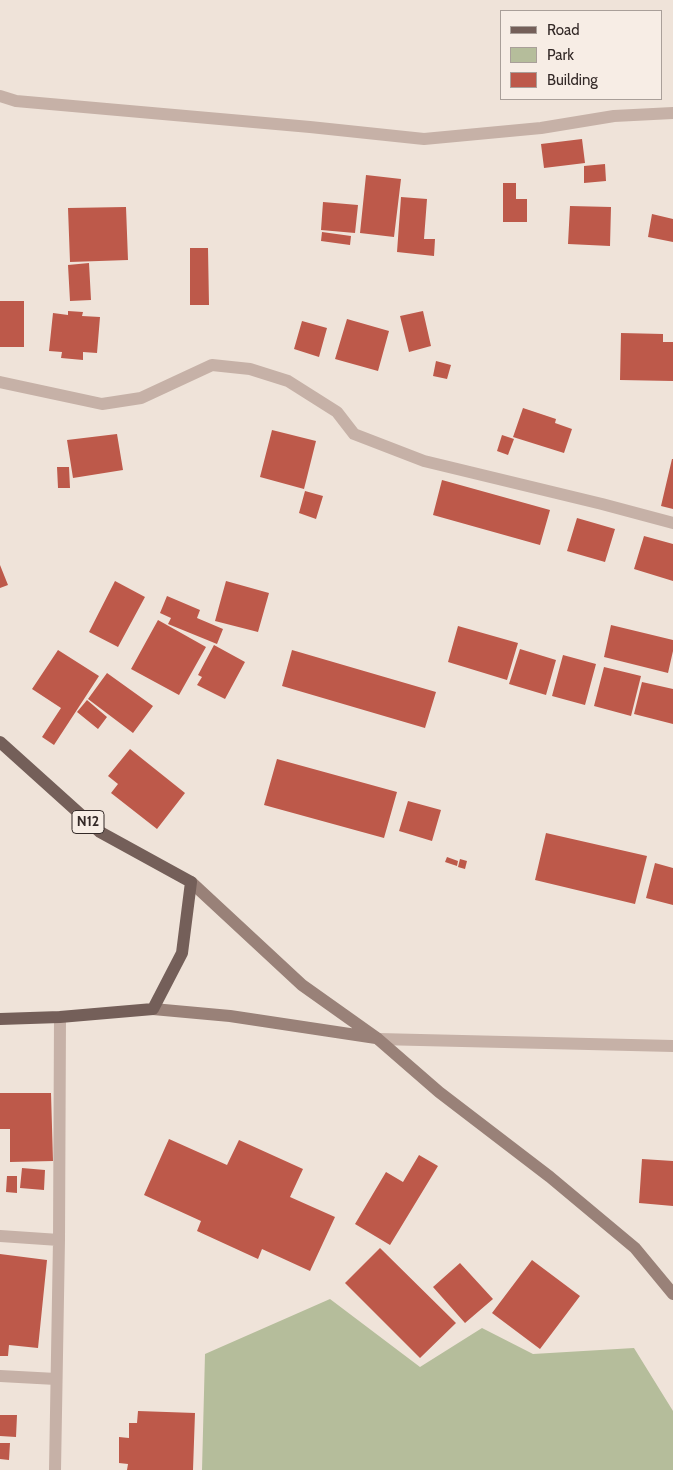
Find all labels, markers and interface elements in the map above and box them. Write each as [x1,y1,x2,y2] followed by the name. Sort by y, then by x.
[500,10,663,100] legend
[547,21,580,39] text: Road
[547,46,574,64] text: Park
[547,71,598,89] text: Building
[72,810,104,834] road number: N12

